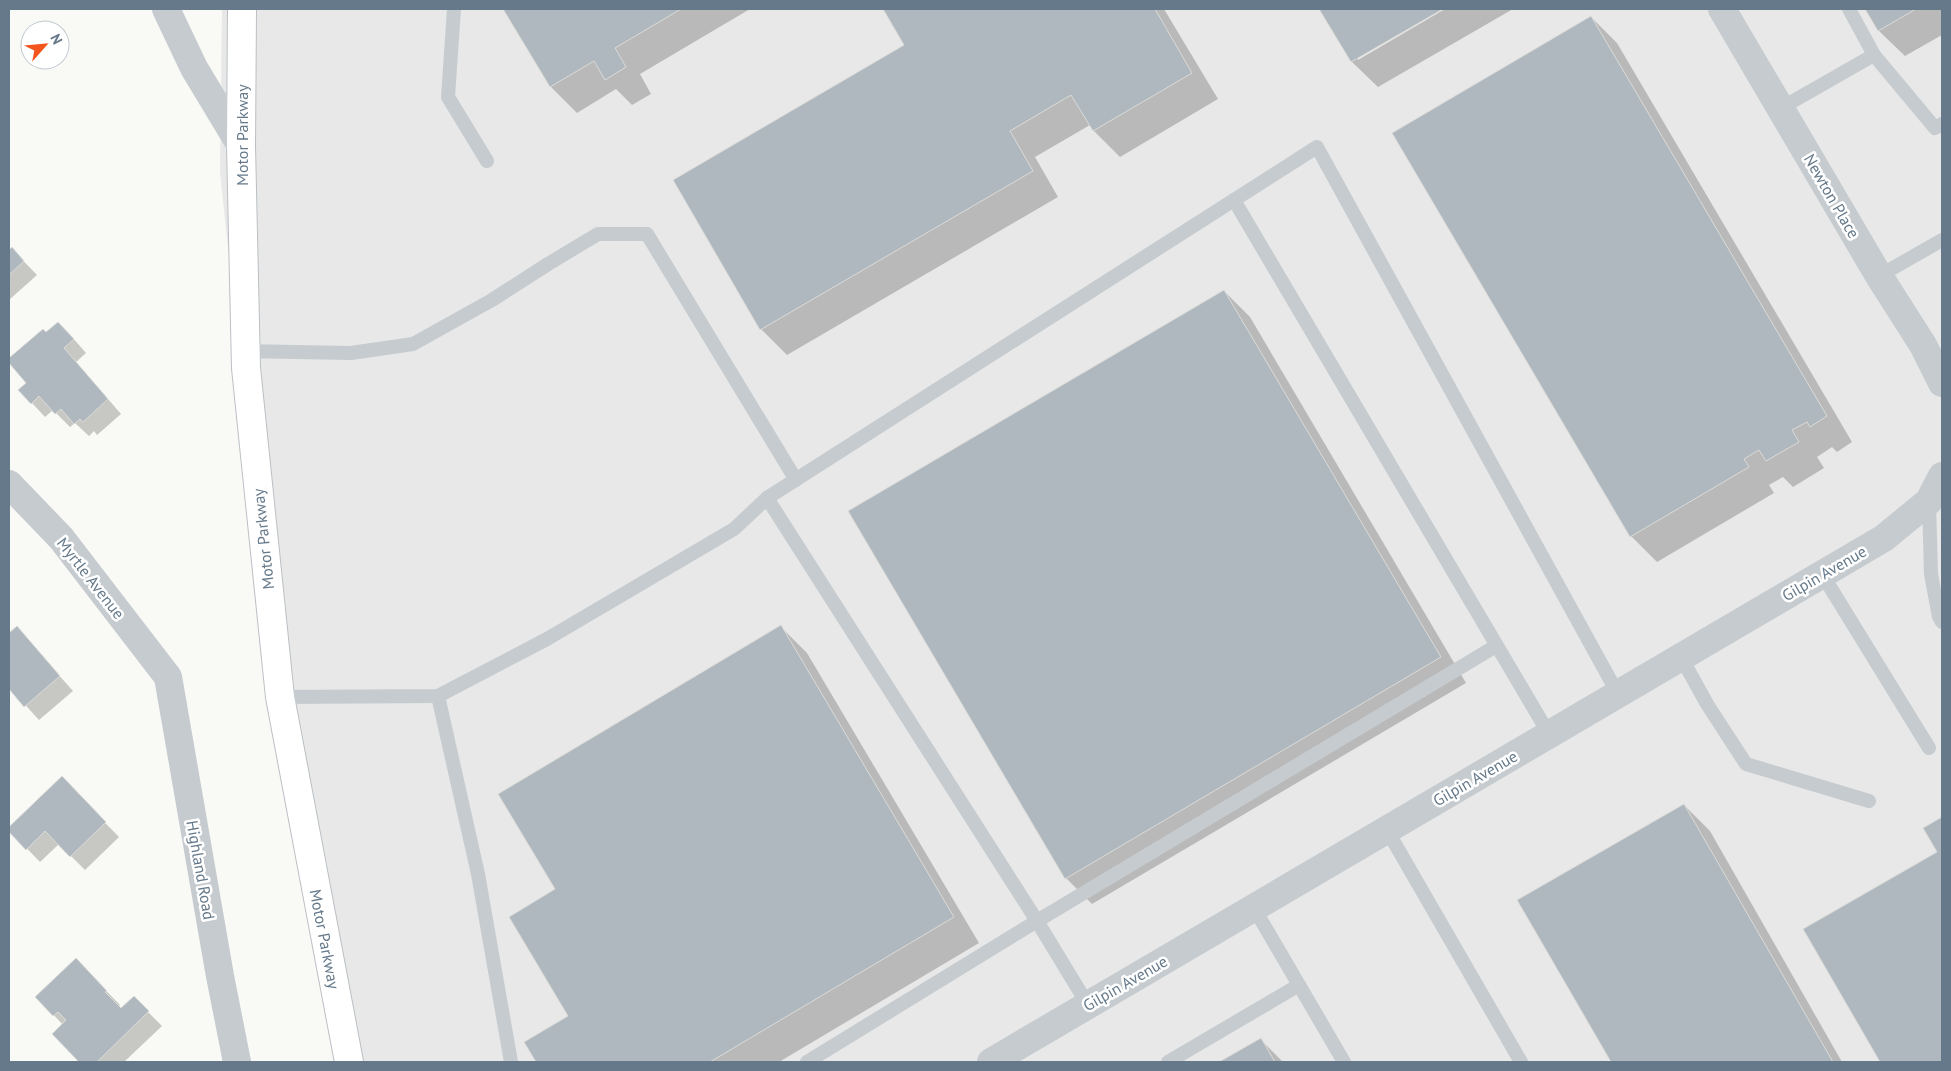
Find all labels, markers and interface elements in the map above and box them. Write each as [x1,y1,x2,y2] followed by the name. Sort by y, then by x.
[20,20,70,70] north arrow
[46,31,67,47] text: N
[232,84,252,186] street label: Motor Parkway
[1800,150,1864,242] street label: Newton Place
[248,487,278,590] street label: Motor Parkway
[53,533,129,623] street label: Myrtle Avenue
[1778,541,1870,605] street label: Gilpin Avenue
[1429,746,1521,810] street label: Gilpin Avenue
[182,819,220,921] street label: Highland Road
[306,887,345,991] street label: Motor Parkway
[1079,951,1171,1015] street label: Gilpin Avenue

